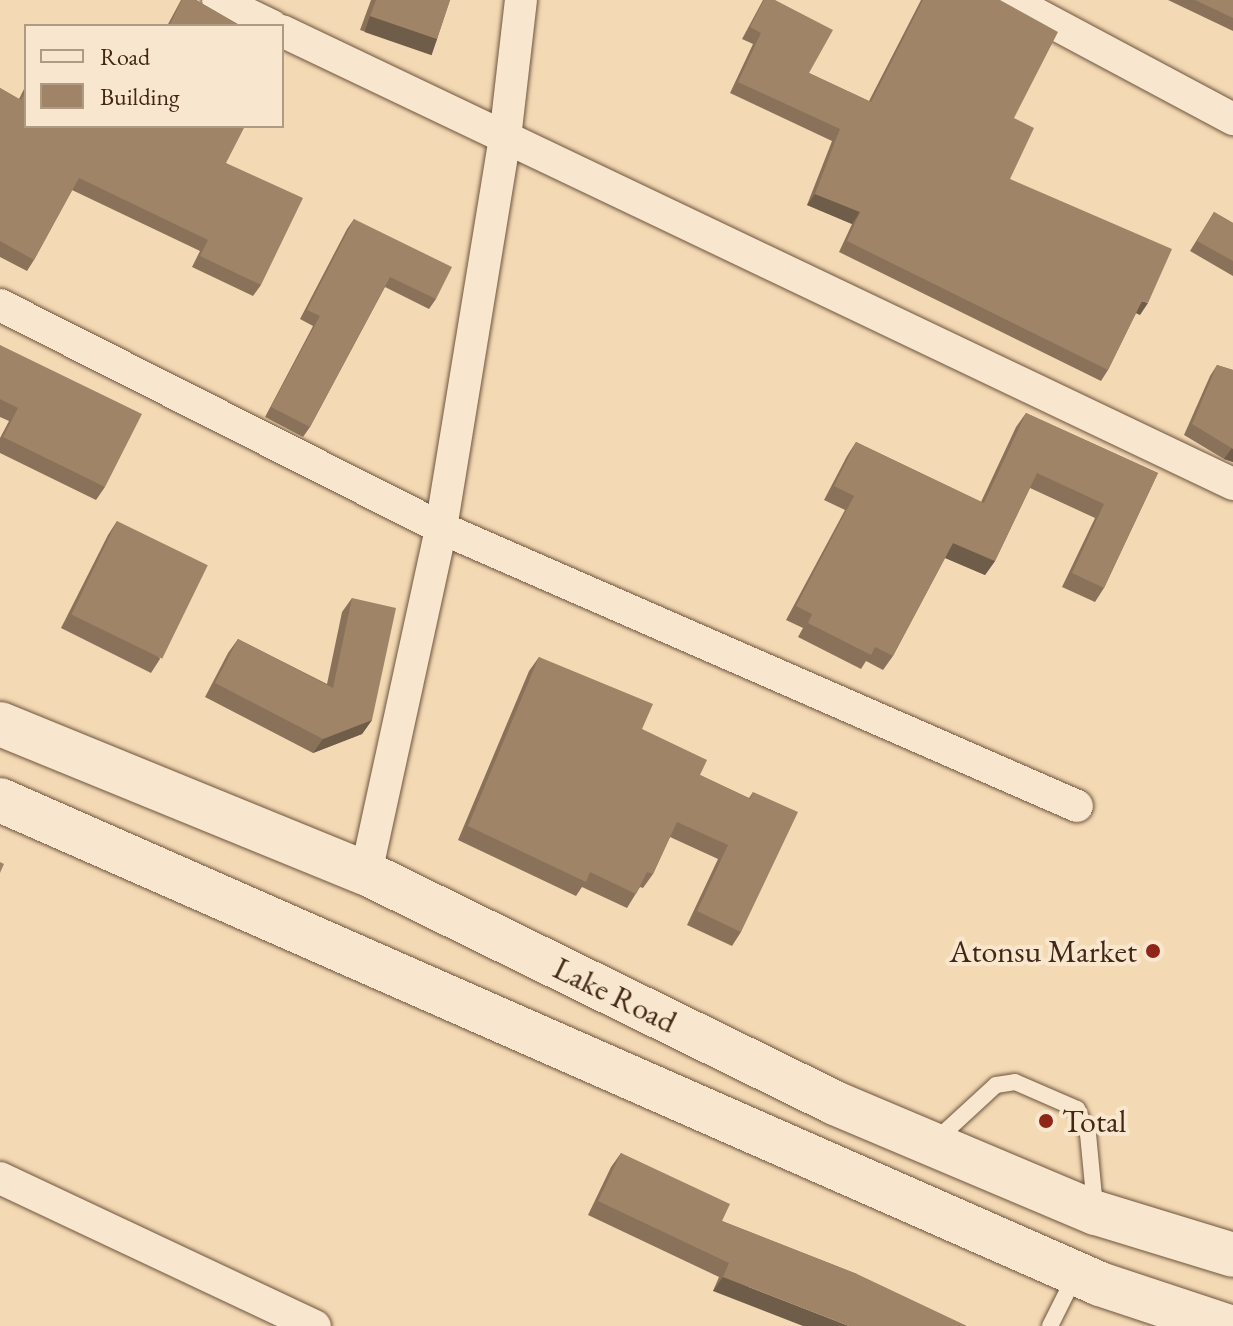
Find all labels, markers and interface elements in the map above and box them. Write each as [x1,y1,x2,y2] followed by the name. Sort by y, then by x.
[24,24,284,128] legend
[100,41,150,72] text: Road
[100,81,180,112] text: Building
[949,932,1137,970] place label: Atonsu Market
[1144,942,1162,960] marker: Atonsu Market
[547,949,683,1041] street label: Lake Road
[1062,1102,1126,1140] place label: Total
[1037,1112,1055,1130] marker: Total

